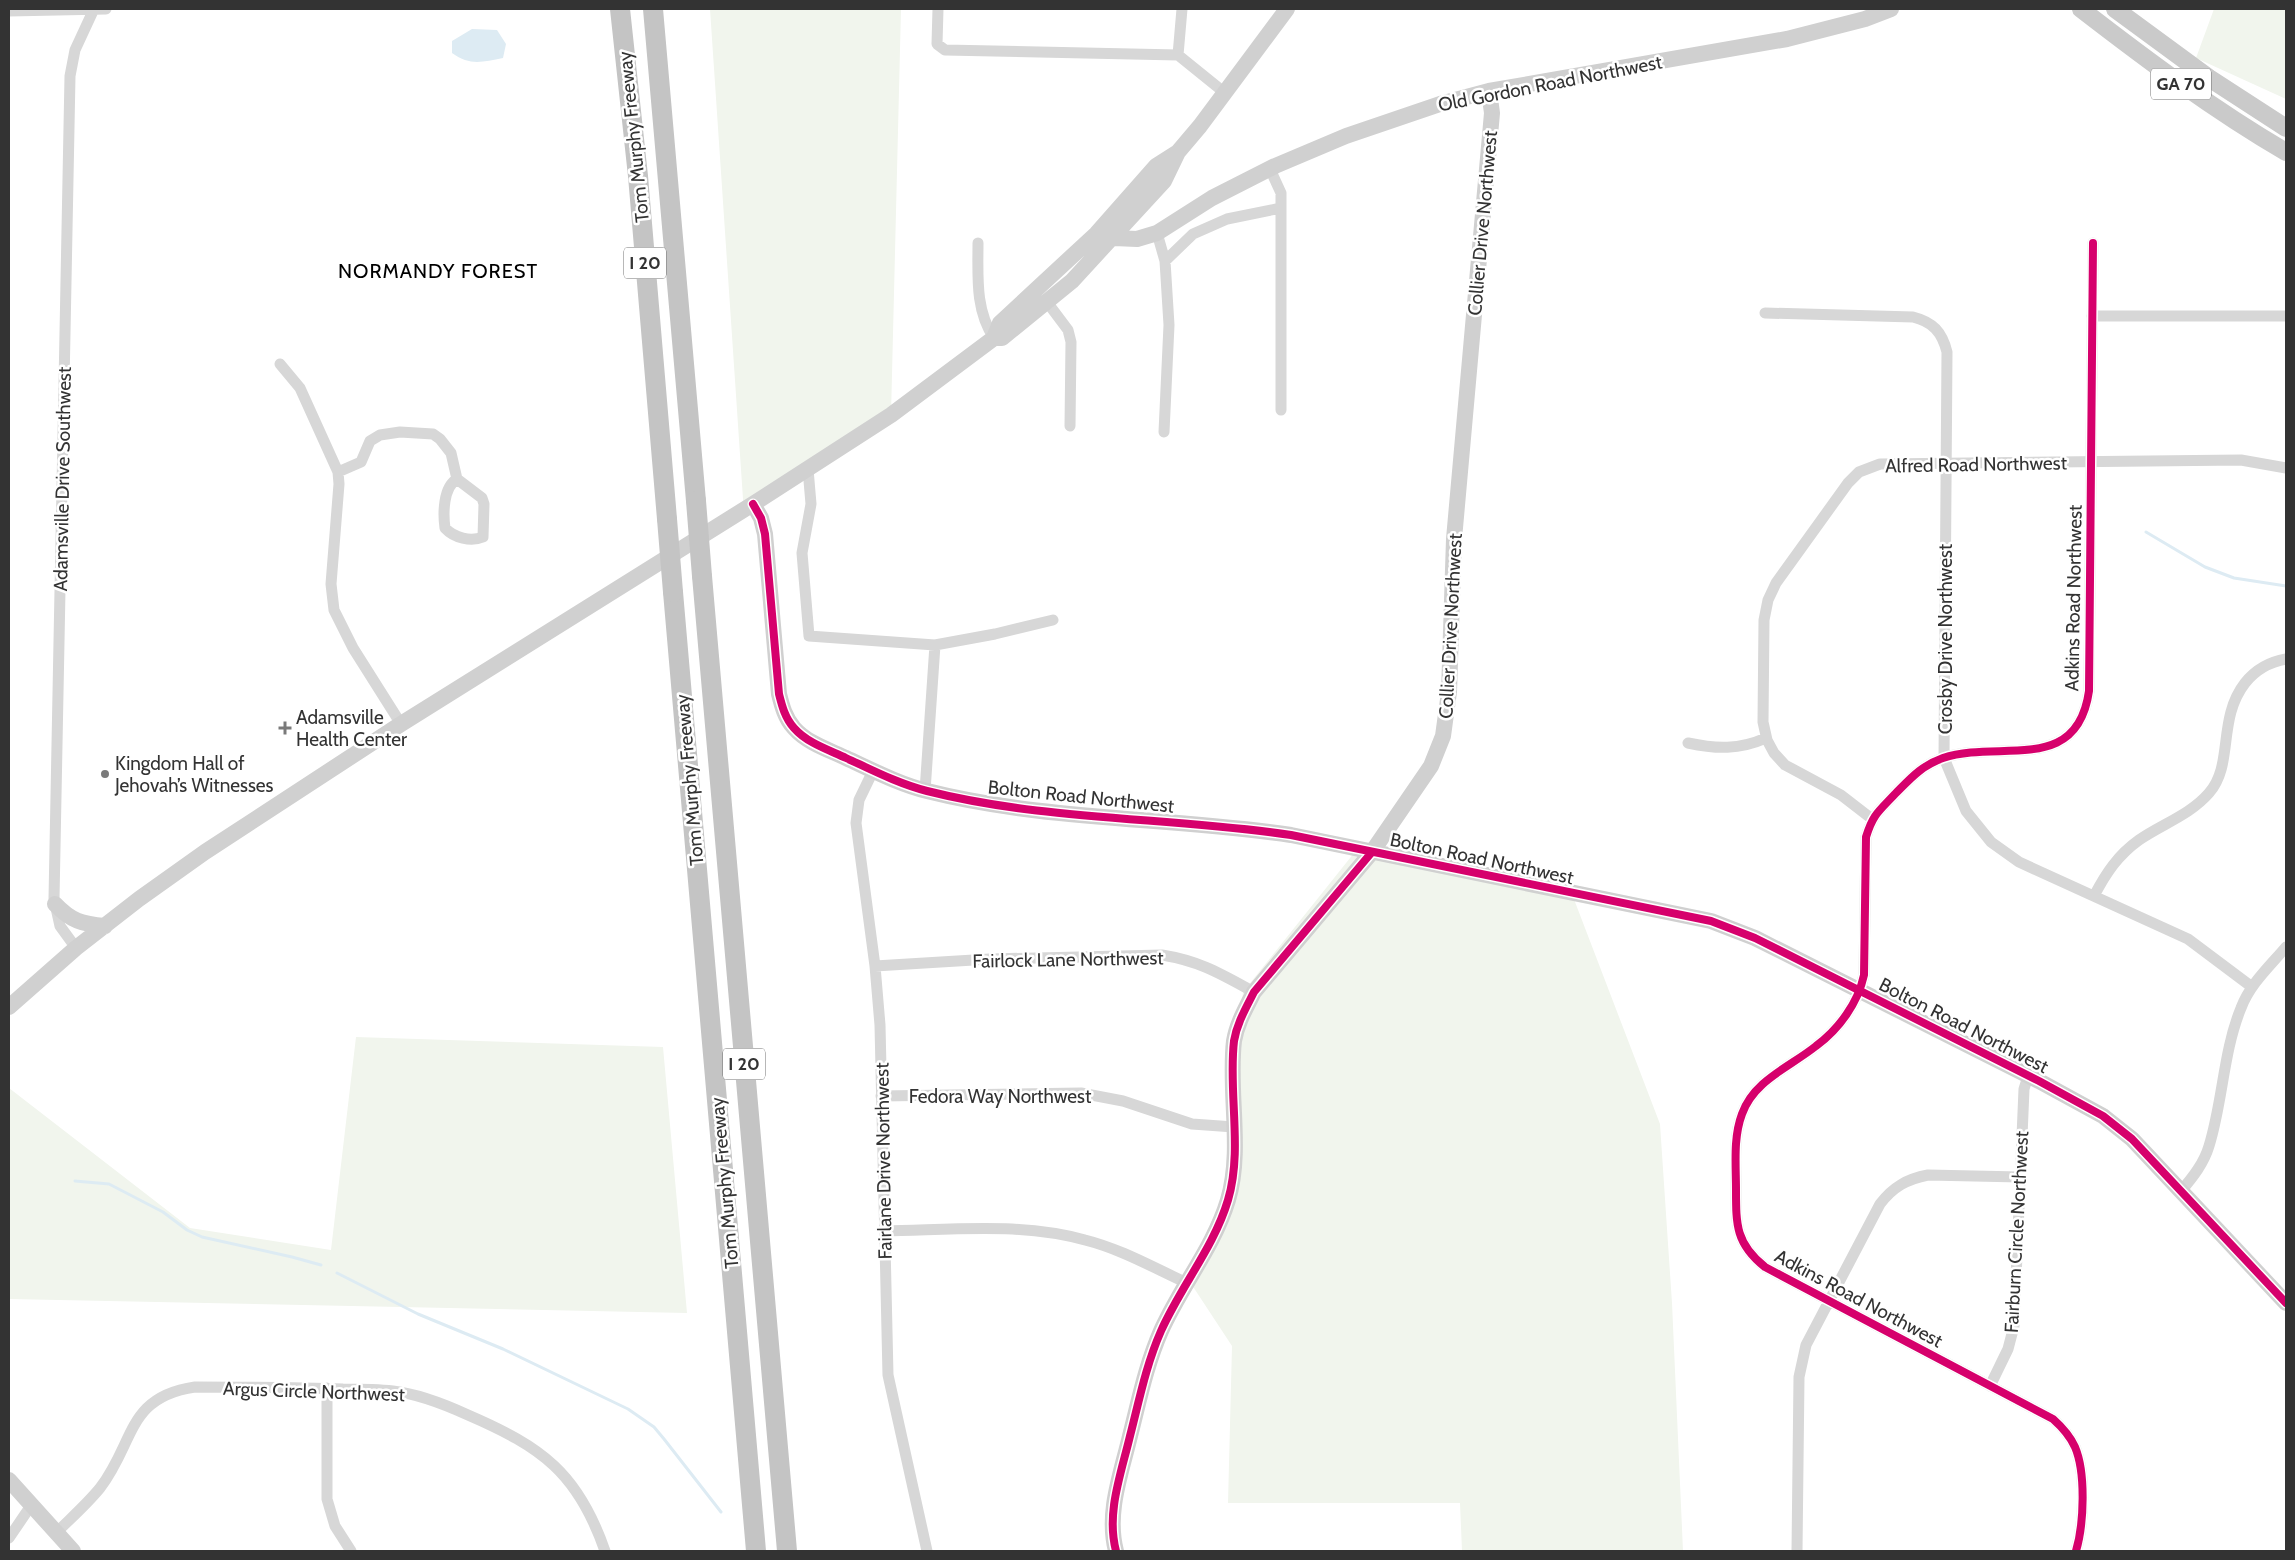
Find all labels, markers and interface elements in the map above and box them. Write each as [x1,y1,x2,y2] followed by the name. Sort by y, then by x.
[613,50,654,224] street label: Tom Murphy Freeway
[1436,50,1665,117] street label: Old Gordon Road Northwest
[2151,68,2211,100] road number: GA 70
[1463,129,1502,316] street label: Collier Drive Northwest
[624,248,666,278] road number: I 20
[338,259,538,283] district label: NORMANDY FOREST
[49,366,76,591] street label: Adamsville Drive Southwest
[1885,451,2068,478] street label: Alfred Road Northwest
[2060,504,2087,692] street label: Adkins Road Northwest
[1434,532,1467,719] street label: Collier Drive Northwest
[1934,543,1957,734] street label: Crosby Drive Northwest
[671,693,708,867] street label: Tom Murphy Freeway
[296,706,407,751] place label: Adamsville Health Center
[278,721,292,735] marker: Adamsville Health Center
[114,752,274,797] place label: Kingdom Hall of Jehovah’s Witnesses
[99,768,111,780] marker: Kingdom Hall of Jehovah’s Witnesses
[987,775,1176,818] street label: Bolton Road Northwest
[1388,828,1576,889] street label: Bolton Road Northwest
[972,946,1164,973] street label: Fairlock Lane Northwest
[1875,973,2053,1078] street label: Bolton Road Northwest
[723,1048,765,1080] road number: I 20
[870,1062,897,1260] street label: Fairlane Drive Northwest
[909,1085,1092,1108] street label: Fedora Way Northwest
[706,1096,743,1270] street label: Tom Murphy Freeway
[2000,1130,2033,1334] street label: Fairburn Circle Northwest
[1771,1244,1947,1353] street label: Adkins Road Northwest
[223,1377,406,1406] street label: Argus Circle Northwest

